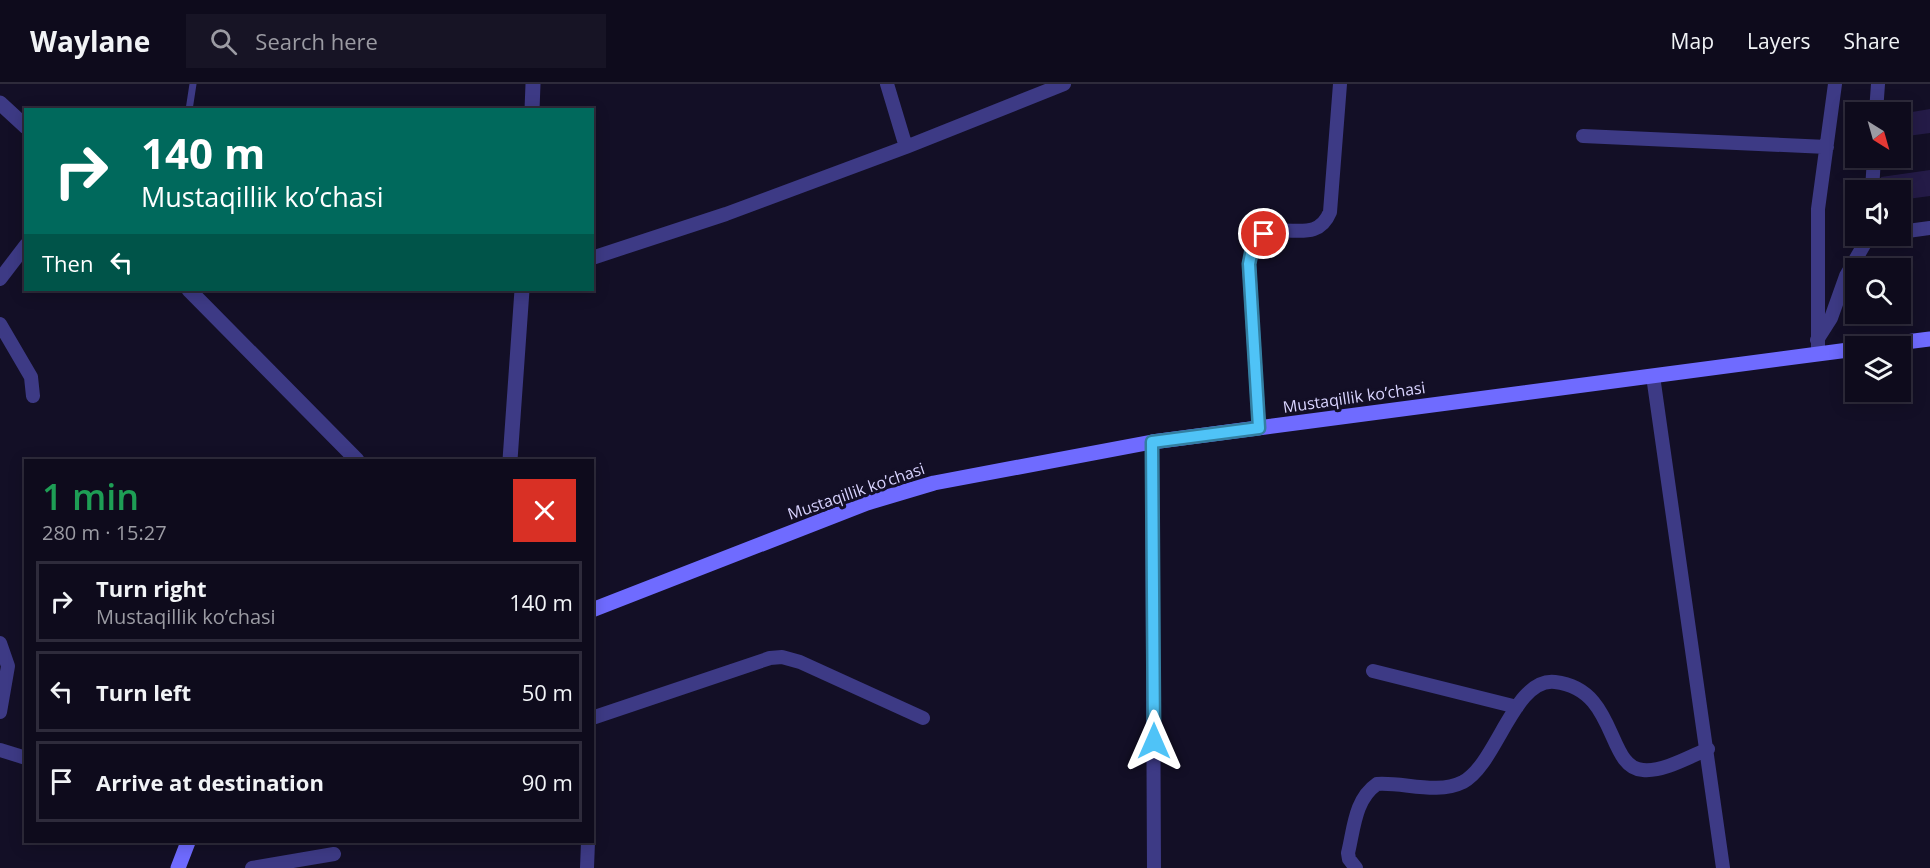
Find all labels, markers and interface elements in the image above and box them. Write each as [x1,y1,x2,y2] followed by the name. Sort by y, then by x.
[186,14,606,68] search box
[30,22,150,60] text: Waylane
[207,25,240,58] icon: search
[255,26,378,56] text: Search here
[1671,27,1714,55] text: Map
[1747,27,1811,55] text: Layers
[1844,27,1900,55] text: Share
[1845,102,1911,168] north arrow
[1845,102,1911,402] map controls
[141,124,265,181] text: 140 m
[42,132,120,210] icon: right
[141,178,384,215] text: Mustaqillik ko’chasi
[1845,180,1911,246] button: sound
[1238,208,1289,259] pin
[1247,217,1280,250] icon: arrive
[105,246,138,279] icon: left
[42,248,93,278] text: Then
[1845,258,1911,324] button: search
[1845,336,1911,402] button: layers
[1281,376,1427,418] street label: Mustaqillik ko’chasi
[784,457,928,525] street label: Mustaqillik ko’chasi
[42,472,139,521] text: 1 min
[513,479,576,542] button: close
[42,519,167,546] text: 280 m · 15:27
[96,573,207,603] text: Turn right
[45,585,78,618] icon: right
[509,587,573,617] text: 140 m
[96,603,276,630] text: Mustaqillik ko’chasi
[45,675,78,708] icon: left
[96,677,191,707] text: Turn left
[522,677,573,707] text: 50 m
[1122,709,1186,773] position arrow
[45,765,78,798] icon: arrive
[96,767,324,797] text: Arrive at destination
[522,767,573,797] text: 90 m

